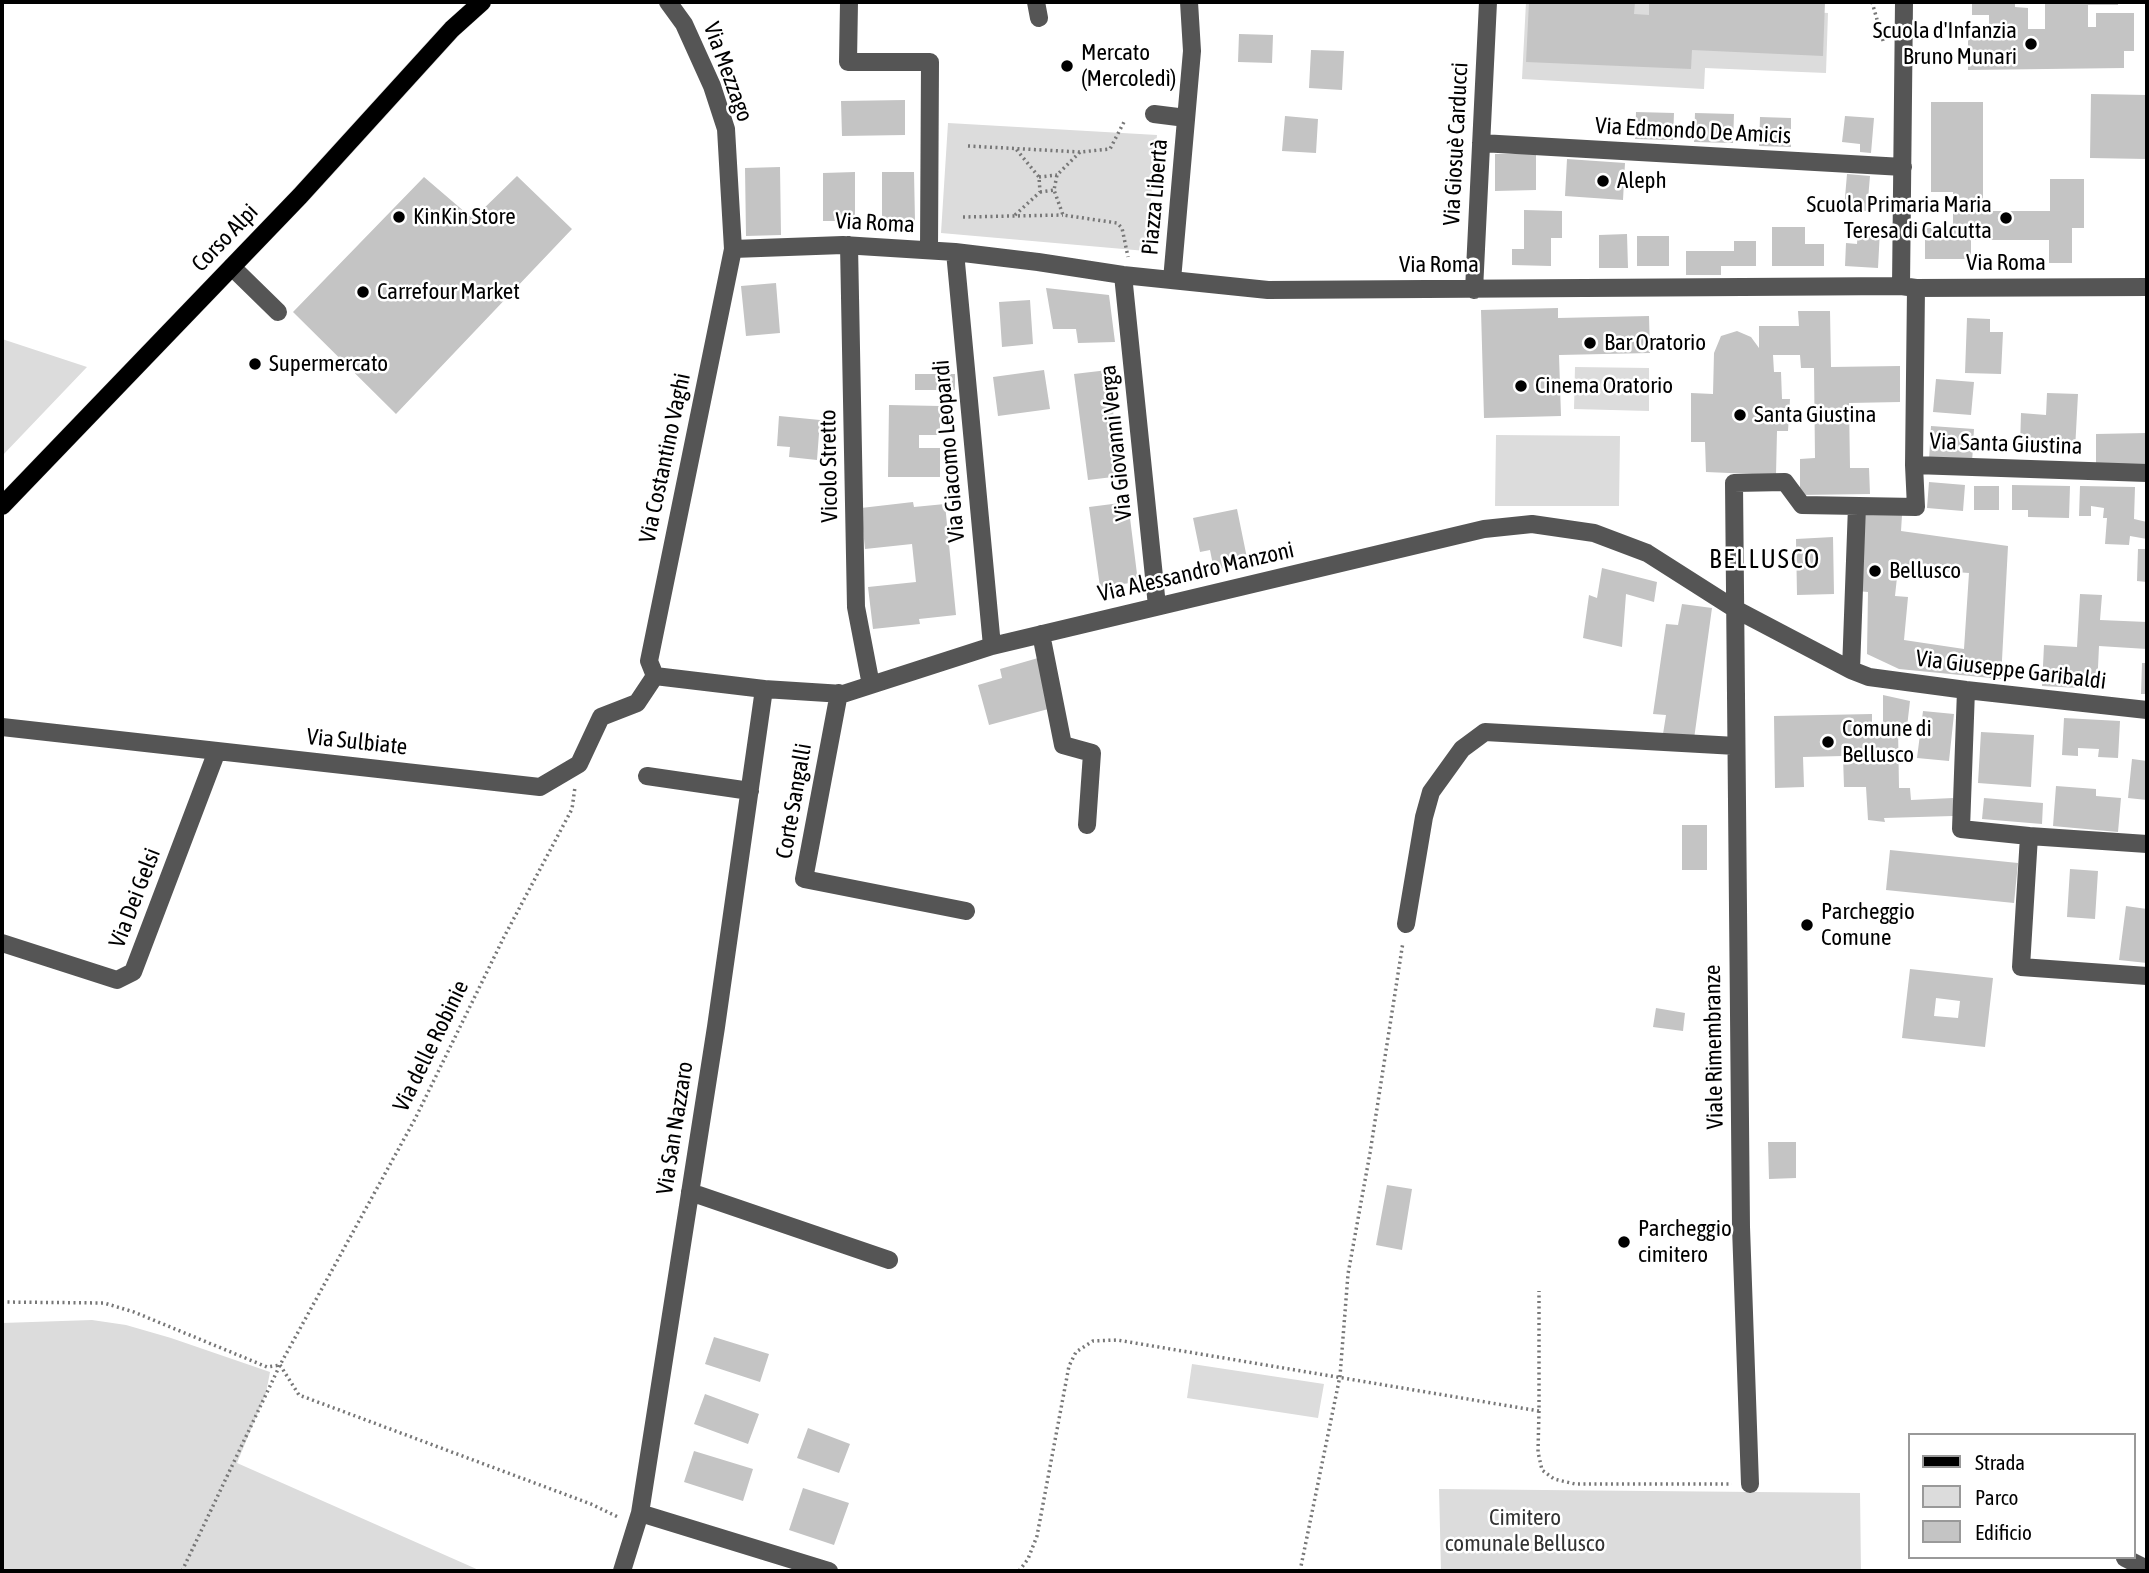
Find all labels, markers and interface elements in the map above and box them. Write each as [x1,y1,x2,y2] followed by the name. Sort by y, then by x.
[1873,17,2017,71] place label: Scuola d'Infanzia Bruno Munari
[697,19,759,125] street label: Via Mezzago
[2023,36,2039,52] marker: Scuola d'Infanzia Bruno Munari
[1081,39,1176,93] place label: Mercato (Mercoledì)
[1059,58,1075,74] marker: Mercato (Mercoledì)
[1438,62,1474,226] street label: Via Giosuè Carducci
[1594,112,1792,150] street label: Via Edmondo De Amicis
[1136,138,1174,256] street label: Piazza Libertà
[1617,167,1667,195] place label: Aleph
[1595,173,1611,189] marker: Aleph
[1807,191,1992,245] place label: Scuola Primaria Maria Teresa di Calcutta
[186,198,264,278] street label: Corso Alpi
[413,203,516,231] place label: KinKin Store
[834,207,916,239] street label: Via Roma
[391,209,407,225] marker: KinKin Store
[1998,210,2014,226] marker: Scuola Primaria Maria Teresa di Calcutta
[1966,249,2046,277] street label: Via Roma
[1399,251,1479,279] street label: Via Roma
[377,278,520,306] place label: Carrefour Market
[355,284,371,300] marker: Carrefour Market
[1604,329,1706,357] place label: Bar Oratorio
[1582,335,1598,351] marker: Bar Oratorio
[269,350,388,378] place label: Supermercato
[247,356,263,372] marker: Supermercato
[927,359,971,543] street label: Via Giacomo Leopardi
[1094,364,1138,522] street label: Via Giovanni Verga
[634,371,696,545] street label: Via Costantino Vaghi
[1535,372,1673,400] place label: Cinema Oratorio
[1513,378,1529,394] marker: Cinema Oratorio
[1754,401,1876,429] place label: Santa Giustina
[1732,407,1748,423] marker: Santa Giustina
[814,409,844,523] street label: Vicolo Stretto
[1929,428,2083,460] street label: Via Santa Giustina
[1095,536,1297,608] street label: Via Alessandro Manzoni
[1710,544,1820,576] district label: BELLUSCO
[1889,557,1961,585] place label: Bellusco
[1867,563,1883,579] marker: Bellusco
[1914,645,2108,695] street label: Via Giuseppe Garibaldi
[1842,715,1932,769] place label: Comune di Bellusco
[305,723,409,761] street label: Via Sulbiate
[1820,734,1836,750] marker: Comune di Bellusco
[770,741,818,861] street label: Corte Sangalli
[103,844,167,952] street label: Via Dei Gelsi
[1821,898,1915,952] place label: Parcheggio Comune
[1799,917,1815,933] marker: Parcheggio Comune
[1699,964,1729,1130] street label: Viale Rimembranze
[387,976,475,1116] street label: Via delle Robinie
[651,1060,699,1196] street label: Via San Nazzaro
[1638,1215,1732,1269] place label: Parcheggio cimitero
[1616,1234,1632,1250] marker: Parcheggio cimitero
[1908,1433,2135,1559] legend
[1975,1450,2025,1474] text: Strada
[1975,1485,2018,1509] text: Parco
[1445,1504,1605,1558] park label: Cimitero comunale Bellusco
[1975,1520,2032,1544] text: Edificio

